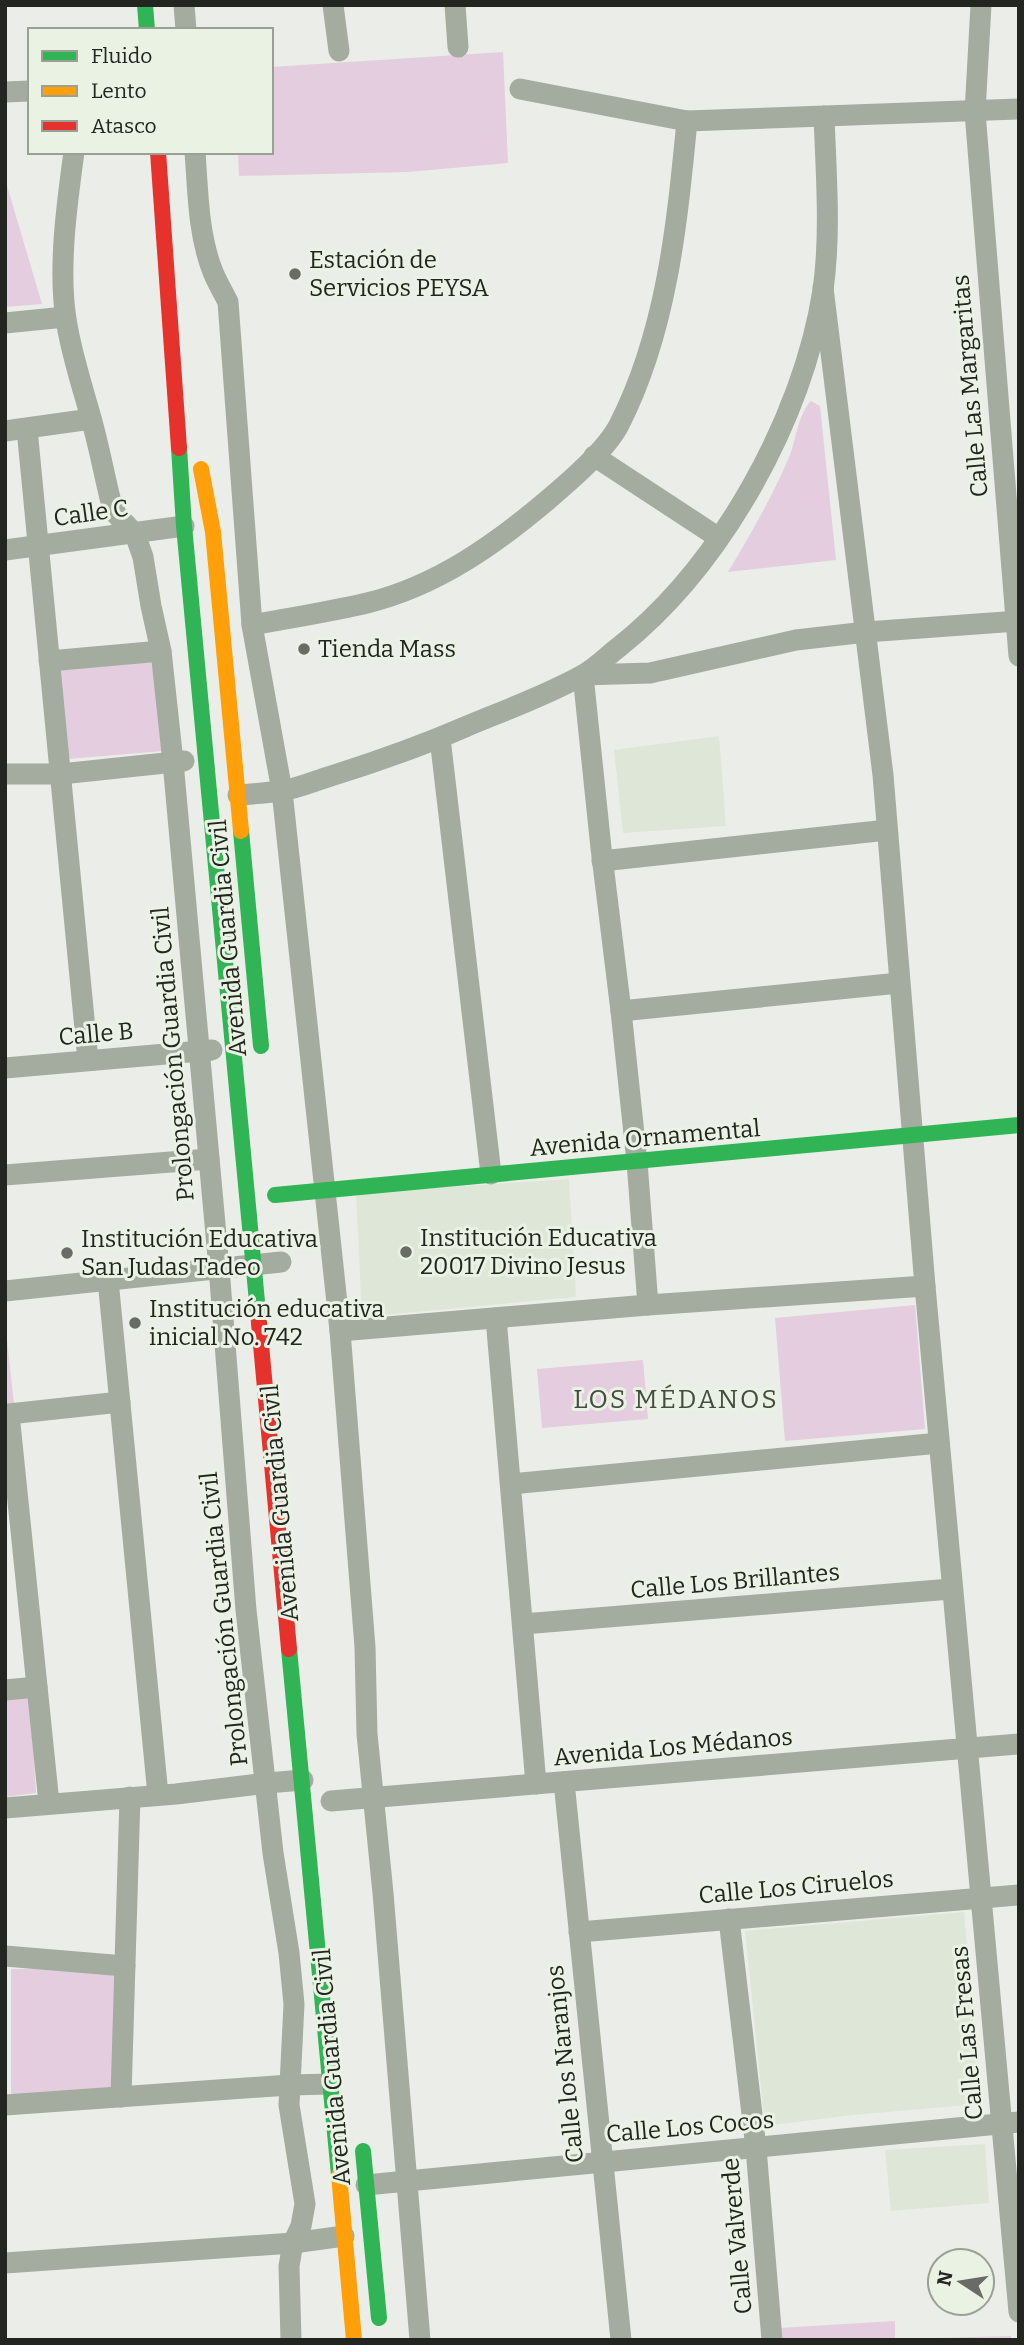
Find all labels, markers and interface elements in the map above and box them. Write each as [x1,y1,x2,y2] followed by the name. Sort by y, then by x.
[28,28,273,154] legend
[91,43,152,69] text: Fluido
[91,78,147,104] text: Lento
[91,113,157,139] text: Atasco
[309,246,489,302] place label: Estación de Servicios PEYSA
[287,266,303,282] marker: Estación de Servicios PEYSA
[946,274,994,498] street label: Calle Las Margaritas
[52,494,130,532] street label: Calle C
[318,635,456,663] place label: Tienda Mass
[296,641,312,657] marker: Tienda Mass
[204,818,252,1058] street label: Avenida Guardia Civil
[146,906,200,1202] street label: Prolongación Guardia Civil
[57,1017,135,1051] street label: Calle B
[529,1114,761,1162] street label: Avenida Ornamental
[420,1224,657,1280] place label: Institución Educativa 20017 Divino Jesus
[81,1225,318,1281] place label: Institución Educativa San Judas Tadeo
[398,1244,414,1260] marker: Institución Educativa 20017 Divino Jesus
[59,1245,75,1261] marker: Institución Educativa San Judas Tadeo
[149,1295,384,1351] place label: Institución educativa inicial No. 742
[127,1315,143,1331] marker: Institución educativa inicial No. 742
[256,1383,304,1623] street label: Avenida Guardia Civil
[573,1384,779,1415] district label: LOS MÉDANOS
[195,1471,253,1767] street label: Prolongación Guardia Civil
[629,1558,841,1604] street label: Calle Los Brillantes
[552,1723,794,1771] street label: Avenida Los Médanos
[697,1865,895,1909] street label: Calle Los Ciruelos
[945,1945,989,2121] street label: Calle Las Fresas
[308,1947,356,2187] street label: Avenida Guardia Civil
[541,1964,589,2164] street label: Calle los Naranjos
[605,2106,775,2148] street label: Calle Los Cocos
[716,2157,758,2315] street label: Calle Valverde
[926,2247,996,2317] north arrow
[932,2269,958,2288] text: N

